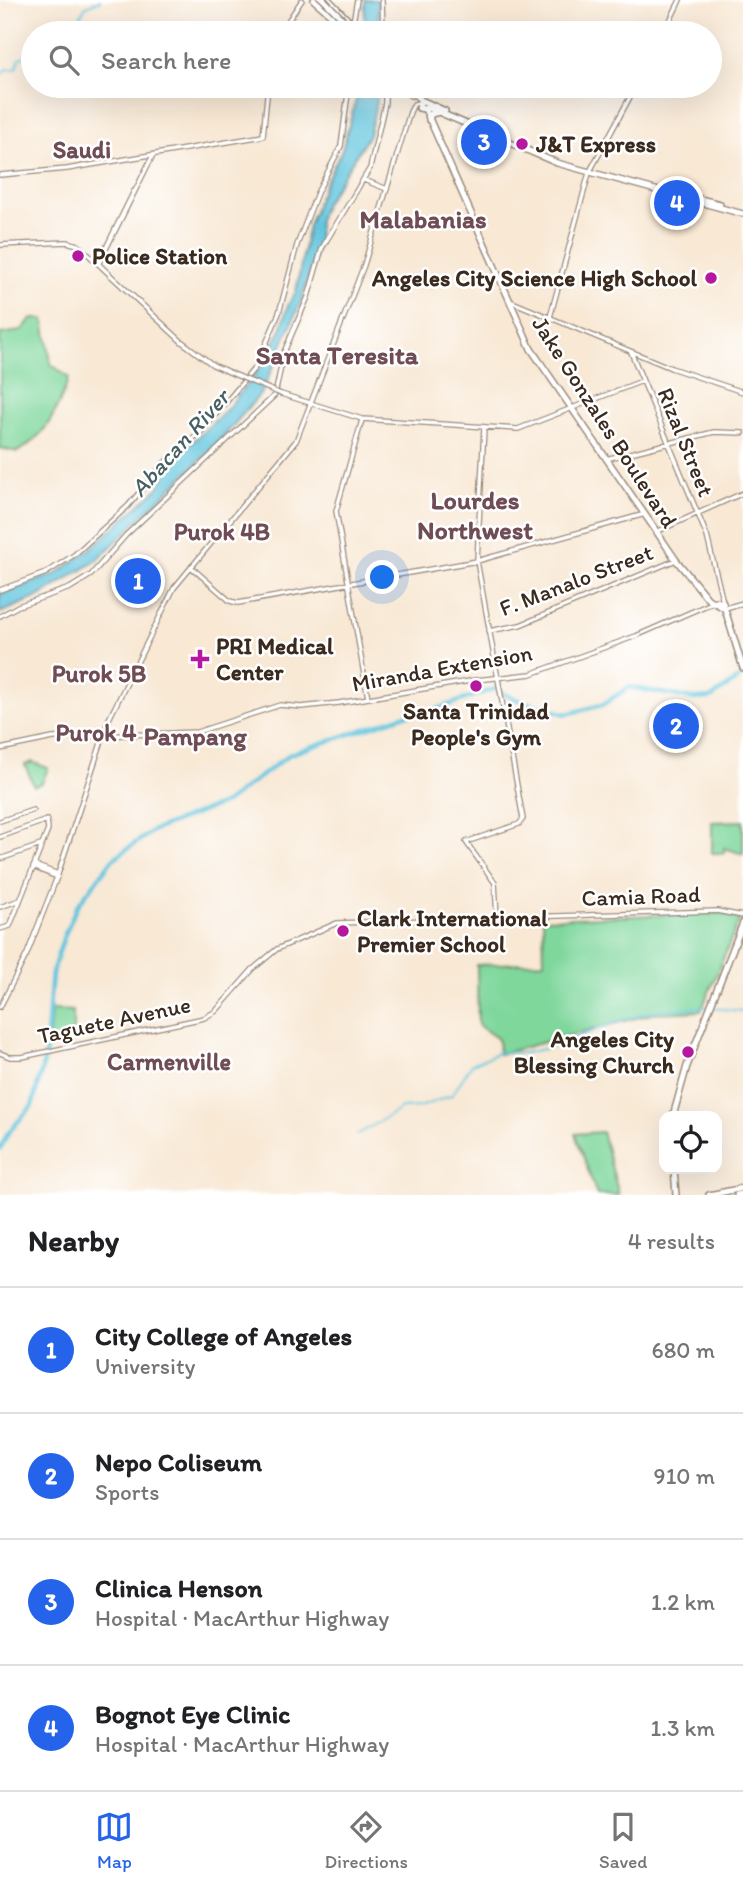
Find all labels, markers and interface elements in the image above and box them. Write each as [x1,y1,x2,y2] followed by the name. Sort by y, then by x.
[21,21,722,98] search box
[45,41,83,79] icon: search
[101,44,231,76] text: Search here
[461,116,507,168] pin: 3
[535,130,656,158] place label: J&T Express
[53,135,111,164] district label: Saudi
[514,136,530,152] marker: J&T Express
[654,177,700,229] pin: 4
[360,203,486,235] district label: Malabanias
[92,242,228,270] place label: Police Station
[70,248,86,264] marker: Police Station
[371,264,697,292] place label: Angeles City Science High School
[703,270,719,286] marker: Angeles City Science High School
[526,311,684,533] street label: Jake Gonzales Boulevard
[256,339,419,371] district label: Santa Teresita
[124,381,237,502] water label: Abacan River
[652,384,721,501] street label: Rizal Street
[417,484,533,546] district label: Lourdes Northwest
[174,517,270,546] district label: Purok 4B
[495,538,657,622] street label: F. Manalo Street
[115,555,161,607] pin: 1
[365,560,399,594] your location
[216,632,334,686] place label: PRI Medical Center
[350,638,534,698] street label: Miranda Extension
[190,649,210,669] marker: PRI Medical Center
[52,659,146,688] district label: Purok 5B
[468,678,484,694] marker: Santa Trinidad People's Gym
[403,697,549,751] place label: Santa Trinidad People's Gym
[653,700,699,752] pin: 2
[56,718,137,747] district label: Purok 4
[143,720,247,752] district label: Pampang
[581,880,701,912] street label: Camia Road
[357,904,548,958] place label: Clark International Premier School
[335,923,351,939] marker: Clark International Premier School
[35,990,193,1050] street label: Taguete Avenue
[514,1025,675,1079] place label: Angeles City Blessing Church
[680,1044,696,1060] marker: Angeles City Blessing Church
[107,1047,231,1076] district label: Carmenville
[659,1111,722,1174] map controls
[659,1111,722,1174] button: locate
[28,1222,119,1259] text: Nearby
[628,1227,715,1255] text: 4 results
[95,1320,352,1352] text: City College of Angeles
[46,1336,56,1364] text: 1
[652,1336,715,1364] text: 680 m
[95,1352,195,1380] text: University
[95,1446,262,1478] text: Nepo Coliseum
[45,1462,57,1490] text: 2
[654,1462,715,1490] text: 910 m
[95,1478,159,1506] text: Sports
[95,1572,262,1604] text: Clinica Henson
[45,1588,57,1616] text: 3
[651,1588,715,1616] text: 1.2 km
[95,1604,389,1632] text: Hospital · MacArthur Highway
[95,1698,290,1730] text: Bognot Eye Clinic
[44,1714,58,1742] text: 4
[651,1714,715,1742] text: 1.3 km
[95,1730,389,1758] text: Hospital · MacArthur Highway
[95,1808,133,1873] tab: Map
[324,1808,408,1873] tab: Directions
[599,1808,647,1873] tab: Saved

